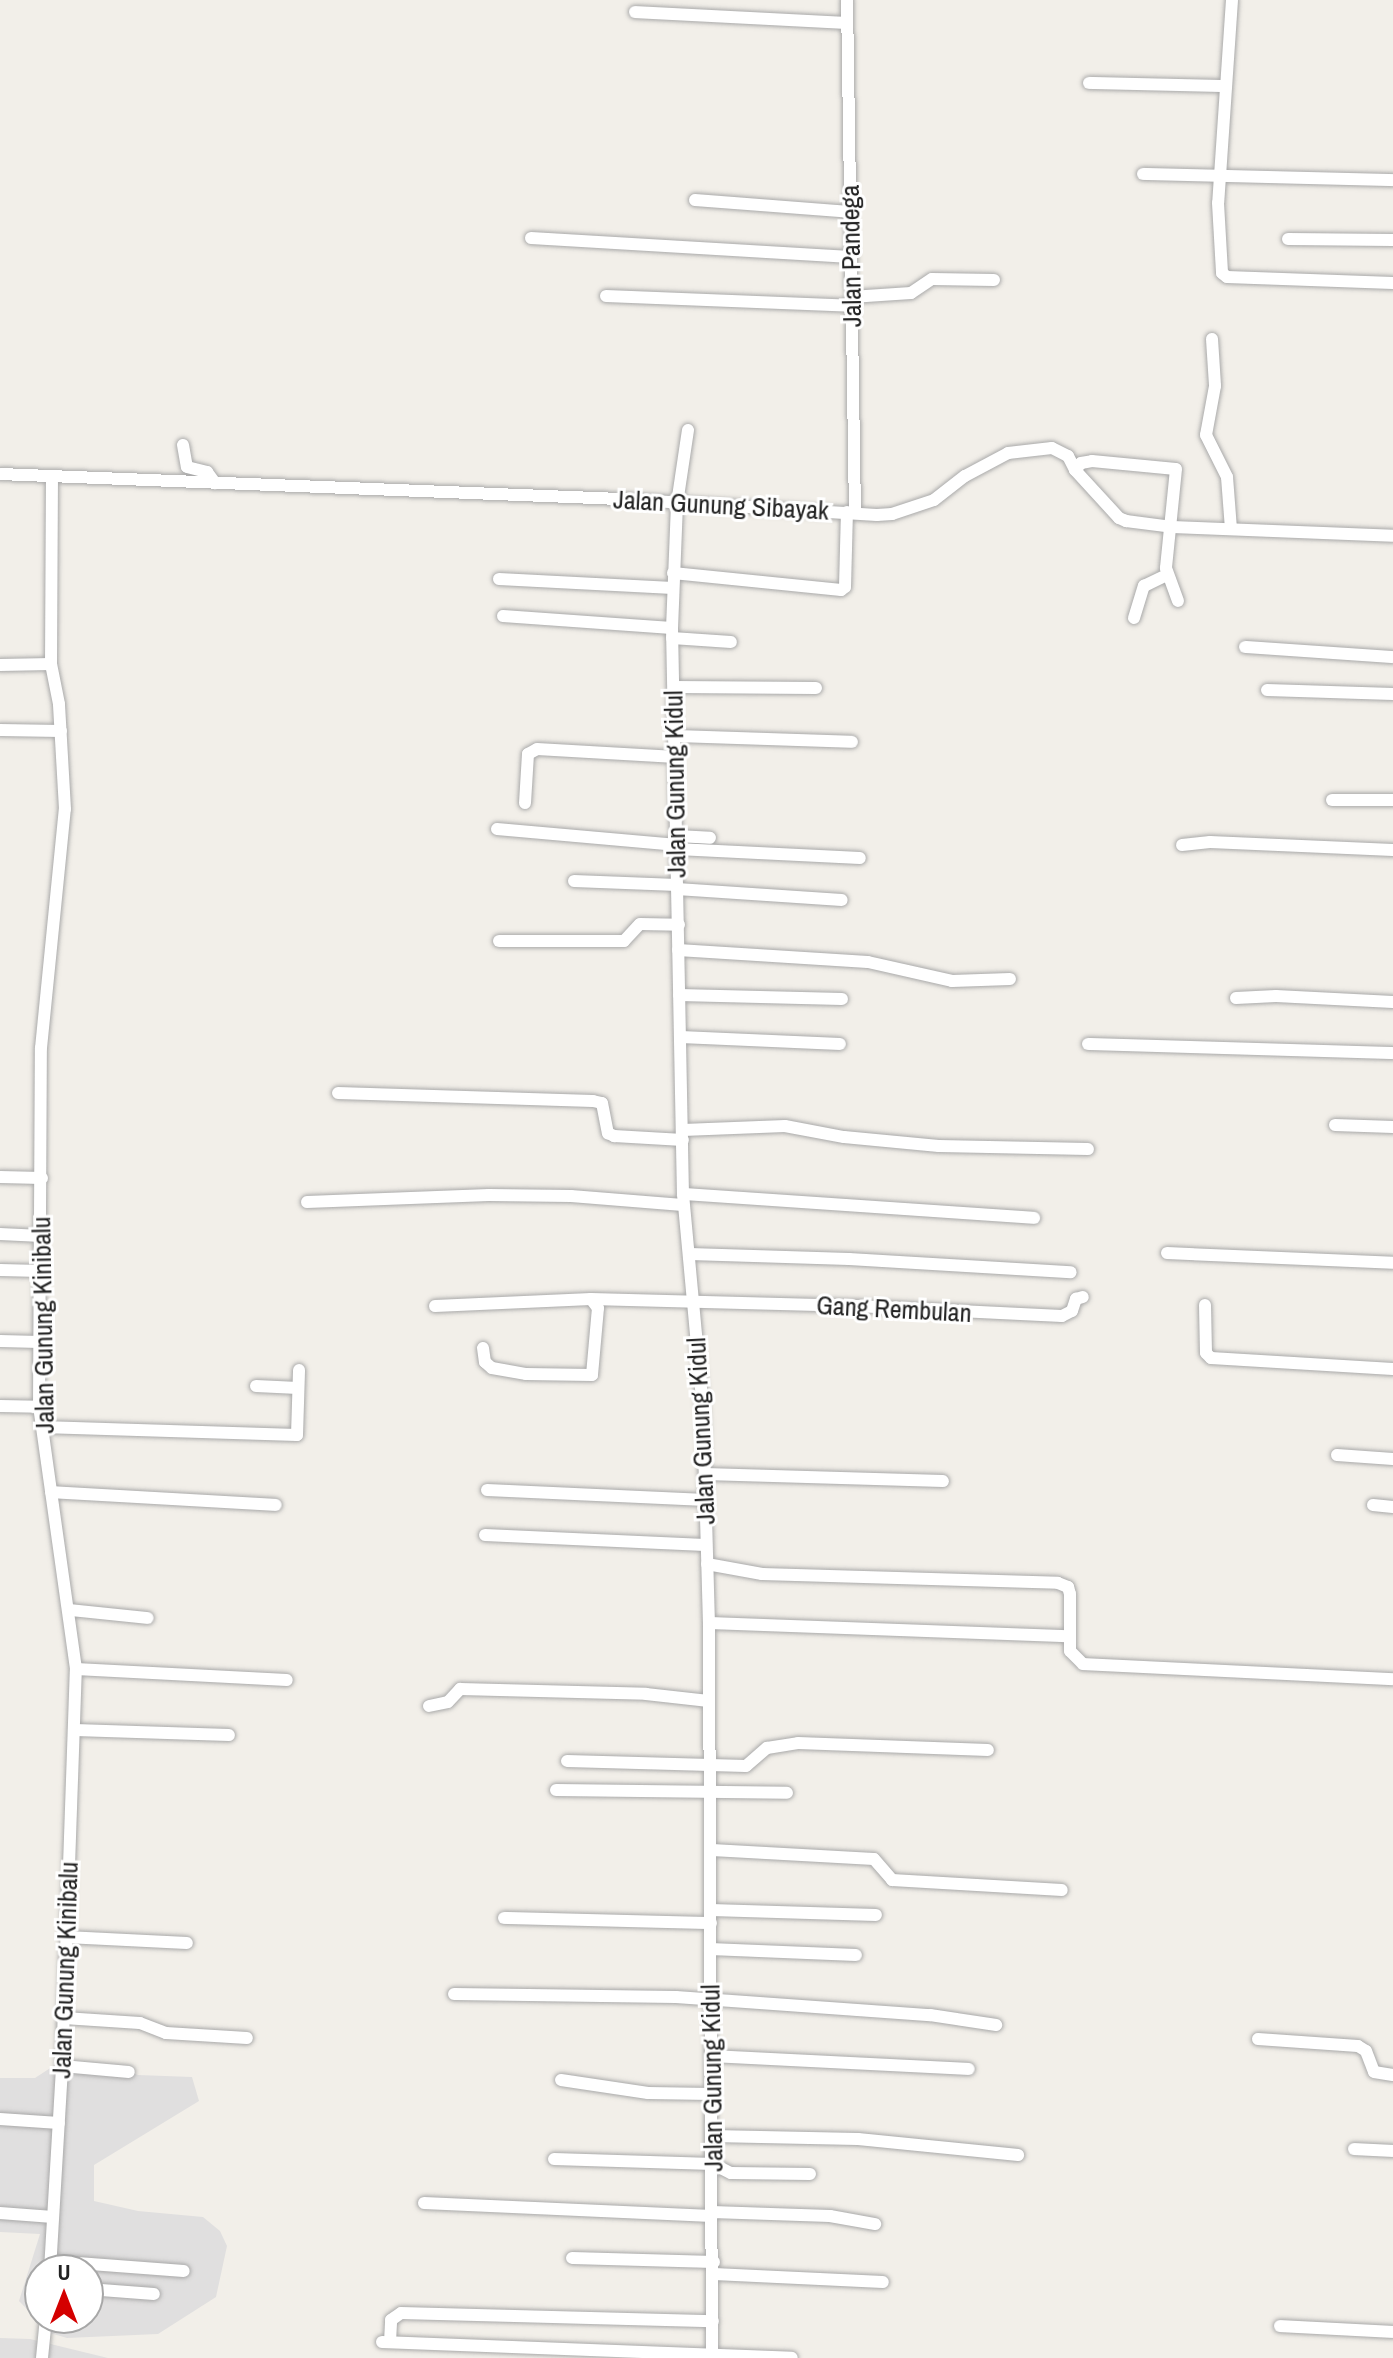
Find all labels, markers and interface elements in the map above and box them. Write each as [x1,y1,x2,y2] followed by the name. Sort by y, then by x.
[834,185,868,327] street label: Jalan Pandega
[612,484,830,526] street label: Jalan Gunung Sibayak
[658,690,692,878] street label: Jalan Gunung Kidul
[26,1216,60,1434] street label: Jalan Gunung Kinibalu
[816,1289,972,1329] street label: Gang Rembulan
[681,1337,721,1525] street label: Jalan Gunung Kidul
[46,1861,84,2079] street label: Jalan Gunung Kinibalu
[695,1984,729,2172] street label: Jalan Gunung Kidul
[24,2254,104,2334] north arrow
[57,2257,71,2287] text: U

